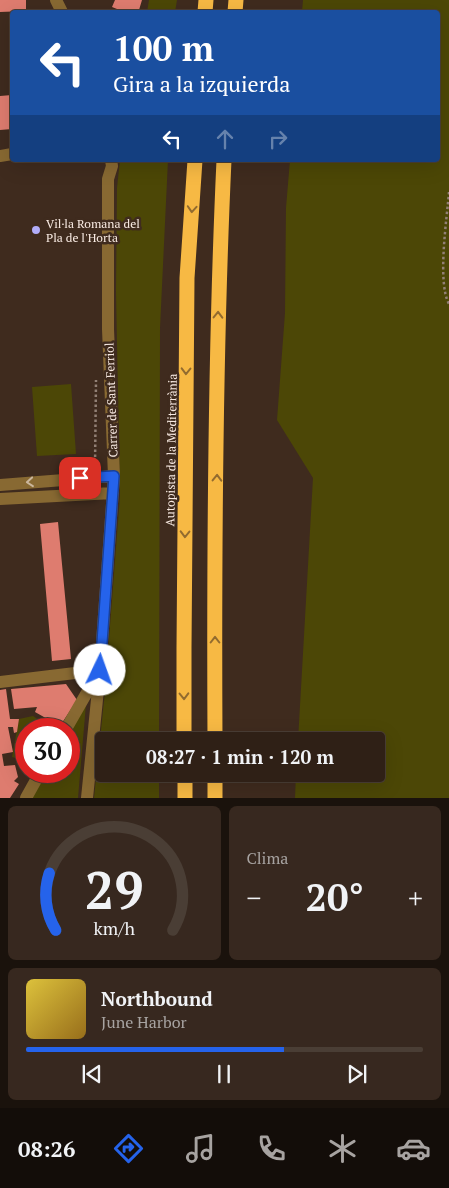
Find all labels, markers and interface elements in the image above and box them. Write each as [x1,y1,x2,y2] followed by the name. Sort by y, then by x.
[113,25,214,71] text: 100 m
[30,30,95,95] icon: left
[113,69,290,98] text: Gira a la izquierda
[158,125,186,153] icon: left
[211,125,239,153] icon: ahead
[264,125,292,153] icon: right
[186,205,197,213] one-way arrow
[46,216,140,245] place label: Vil·la Romana del Pla de l'Horta
[30,224,42,236] marker: Vil·la Romana del Pla de l'Horta
[213,311,224,319] one-way arrow
[101,342,120,458] street label: Carrer de Sant Ferriol
[181,367,192,375] one-way arrow
[162,374,180,526] street label: Autopista de la Mediterrània
[59,457,101,499] pin
[66,464,94,492] icon: arrive
[212,473,222,481] one-way arrow
[26,476,34,487] one-way arrow
[180,530,190,538] one-way arrow
[210,636,220,644] one-way arrow
[73,643,125,695] position arrow
[179,692,189,700] one-way arrow
[15,718,80,783] speed limit sign: 30
[146,744,334,769] text: 08:27 · 1 min · 120 m
[247,847,288,869] text: Clima
[85,855,144,924] text: 29
[305,872,364,922] text: 20°
[247,879,261,916] text: −
[408,879,423,916] text: +
[94,916,135,940] text: km/h
[101,986,213,1011] text: Northbound
[101,1011,187,1033] text: June Harbor
[78,1060,106,1088] icon: previous
[210,1060,238,1088] icon: pause
[343,1060,371,1088] icon: next
[111,1131,146,1166] icon: directions
[183,1131,218,1166] icon: music
[254,1131,289,1166] icon: phone
[325,1131,360,1166] icon: climate
[396,1131,431,1166] icon: car
[18,1134,75,1163] text: 08:26

